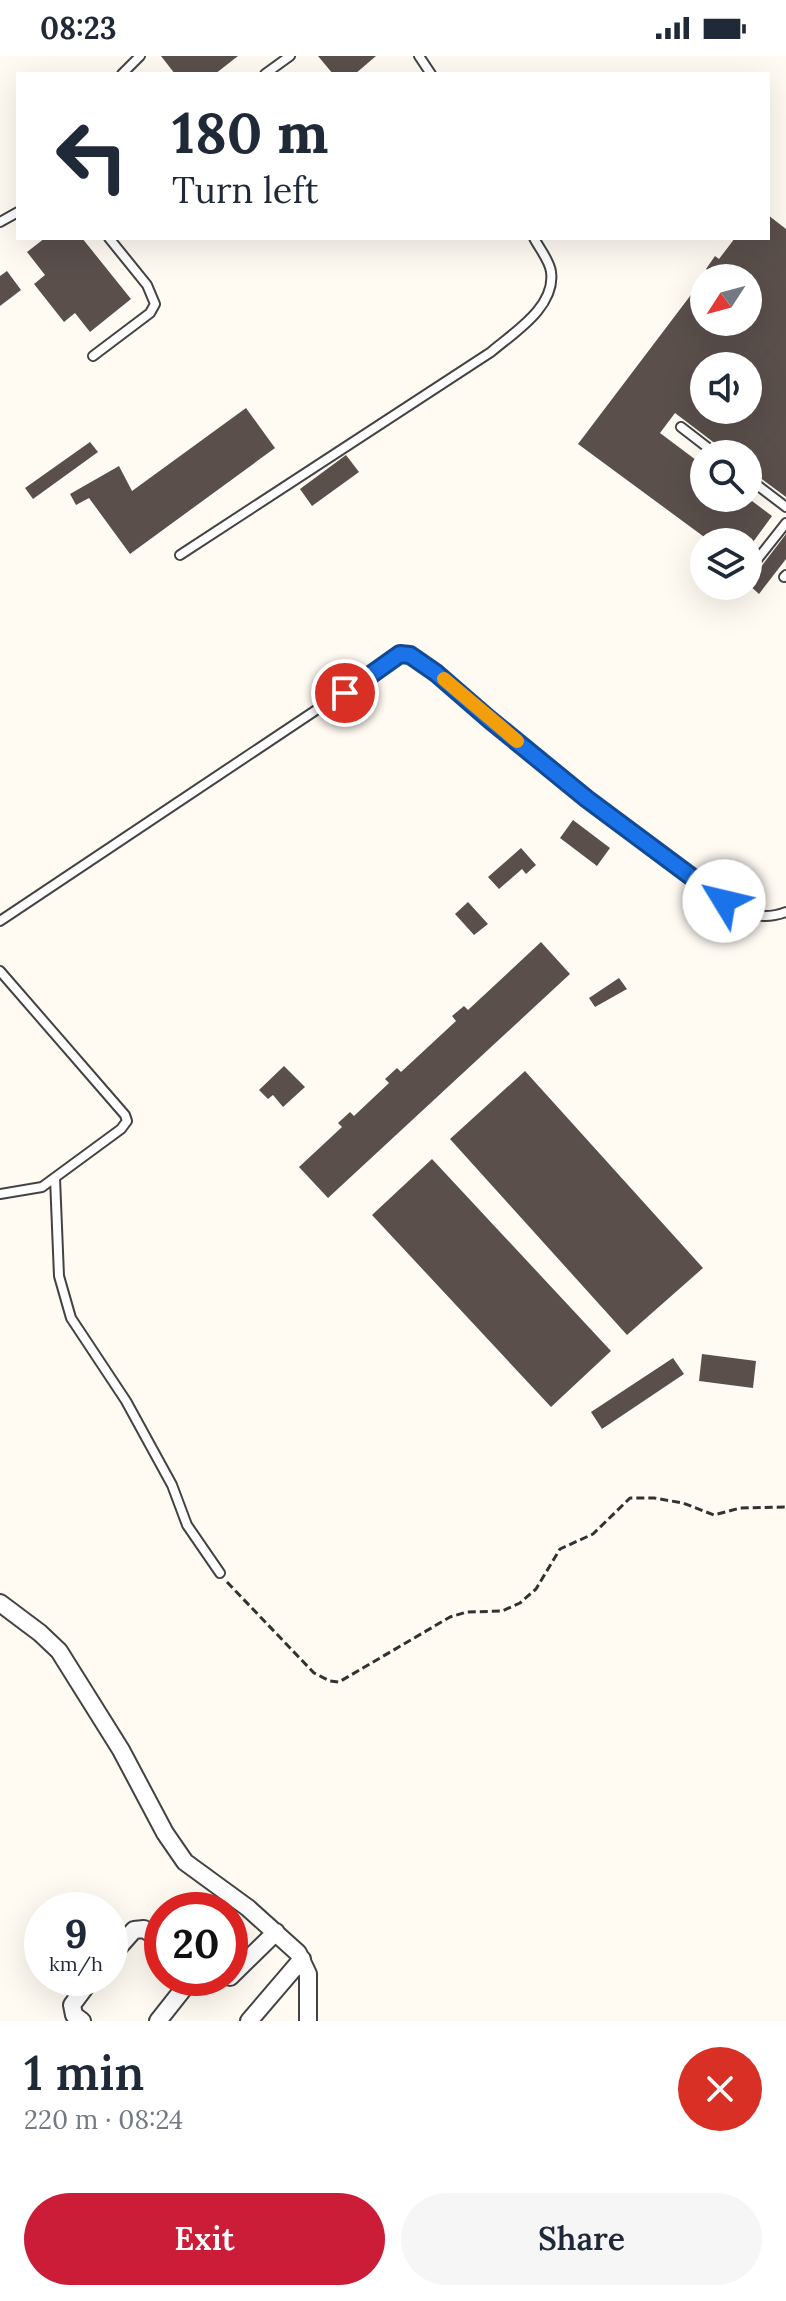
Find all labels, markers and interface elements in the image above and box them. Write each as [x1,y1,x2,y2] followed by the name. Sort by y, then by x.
[40,9,117,47] text: 08:23
[172,97,329,168] text: 180 m
[40,104,144,208] icon: left
[172,167,319,213] text: Turn left
[690,264,762,336] north arrow
[690,264,762,600] map controls
[690,352,762,424] button: sound
[690,440,762,512] button: search
[690,528,762,600] button: layers
[311,659,379,727] pin
[323,671,367,715] icon: arrive
[682,859,766,943] position arrow
[144,1892,248,1996] speed limit sign: 20
[64,1908,88,1959] text: 9
[49,1951,103,1976] text: km/h
[24,2042,144,2103] text: 1 min
[678,2047,762,2131] button: close
[24,2103,183,2136] text: 220 m · 08:24
[24,2193,385,2285] button: Exit
[401,2193,762,2285] button: Share

